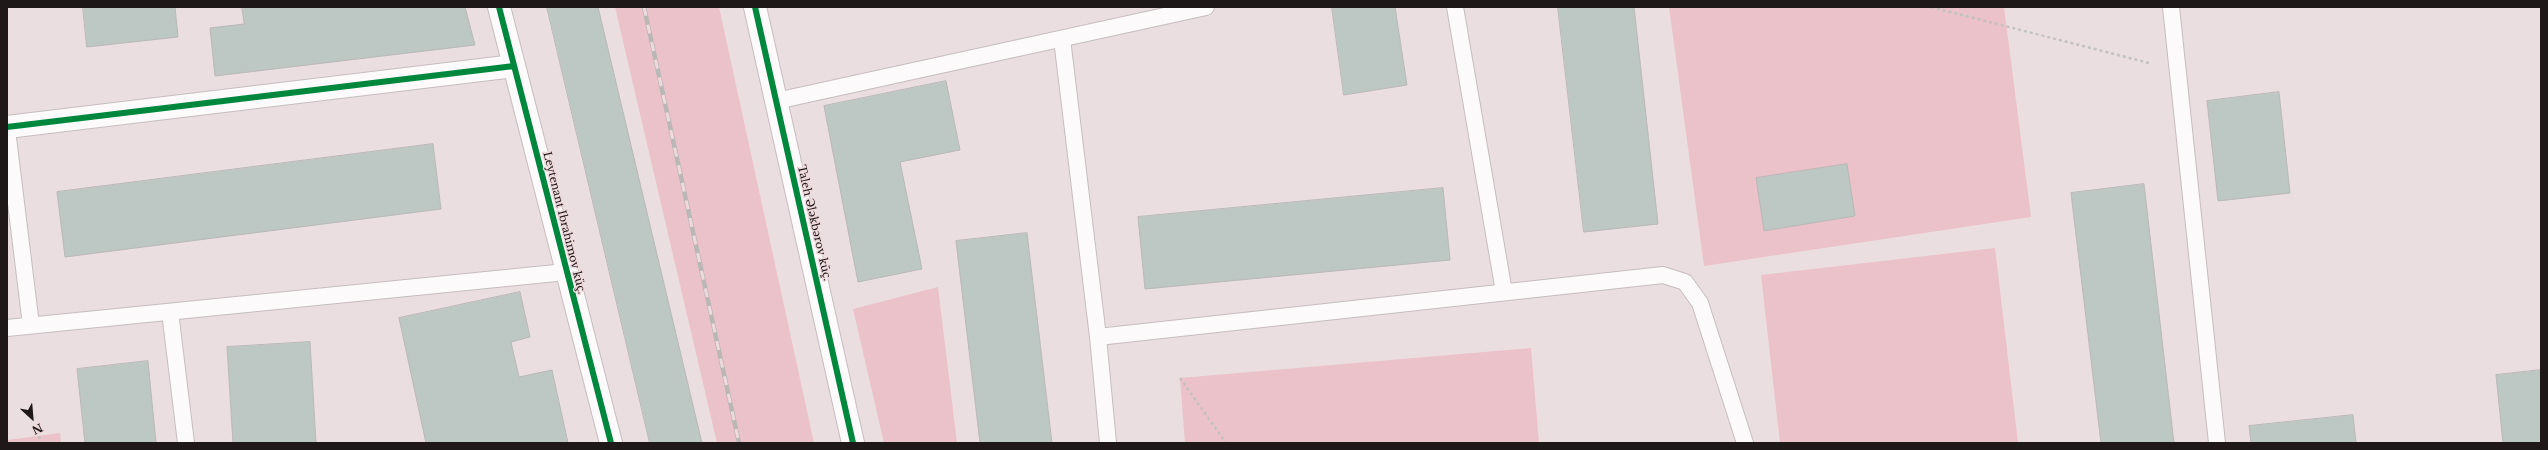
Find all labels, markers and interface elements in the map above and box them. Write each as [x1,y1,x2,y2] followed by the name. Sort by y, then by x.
[540,150,588,296] street label: Leytenant Ibrahimov küç.
[794,164,834,282] street label: Taleh Ələkbərov küç.
[12,398,52,438] north arrow
[30,420,45,437] text: N

